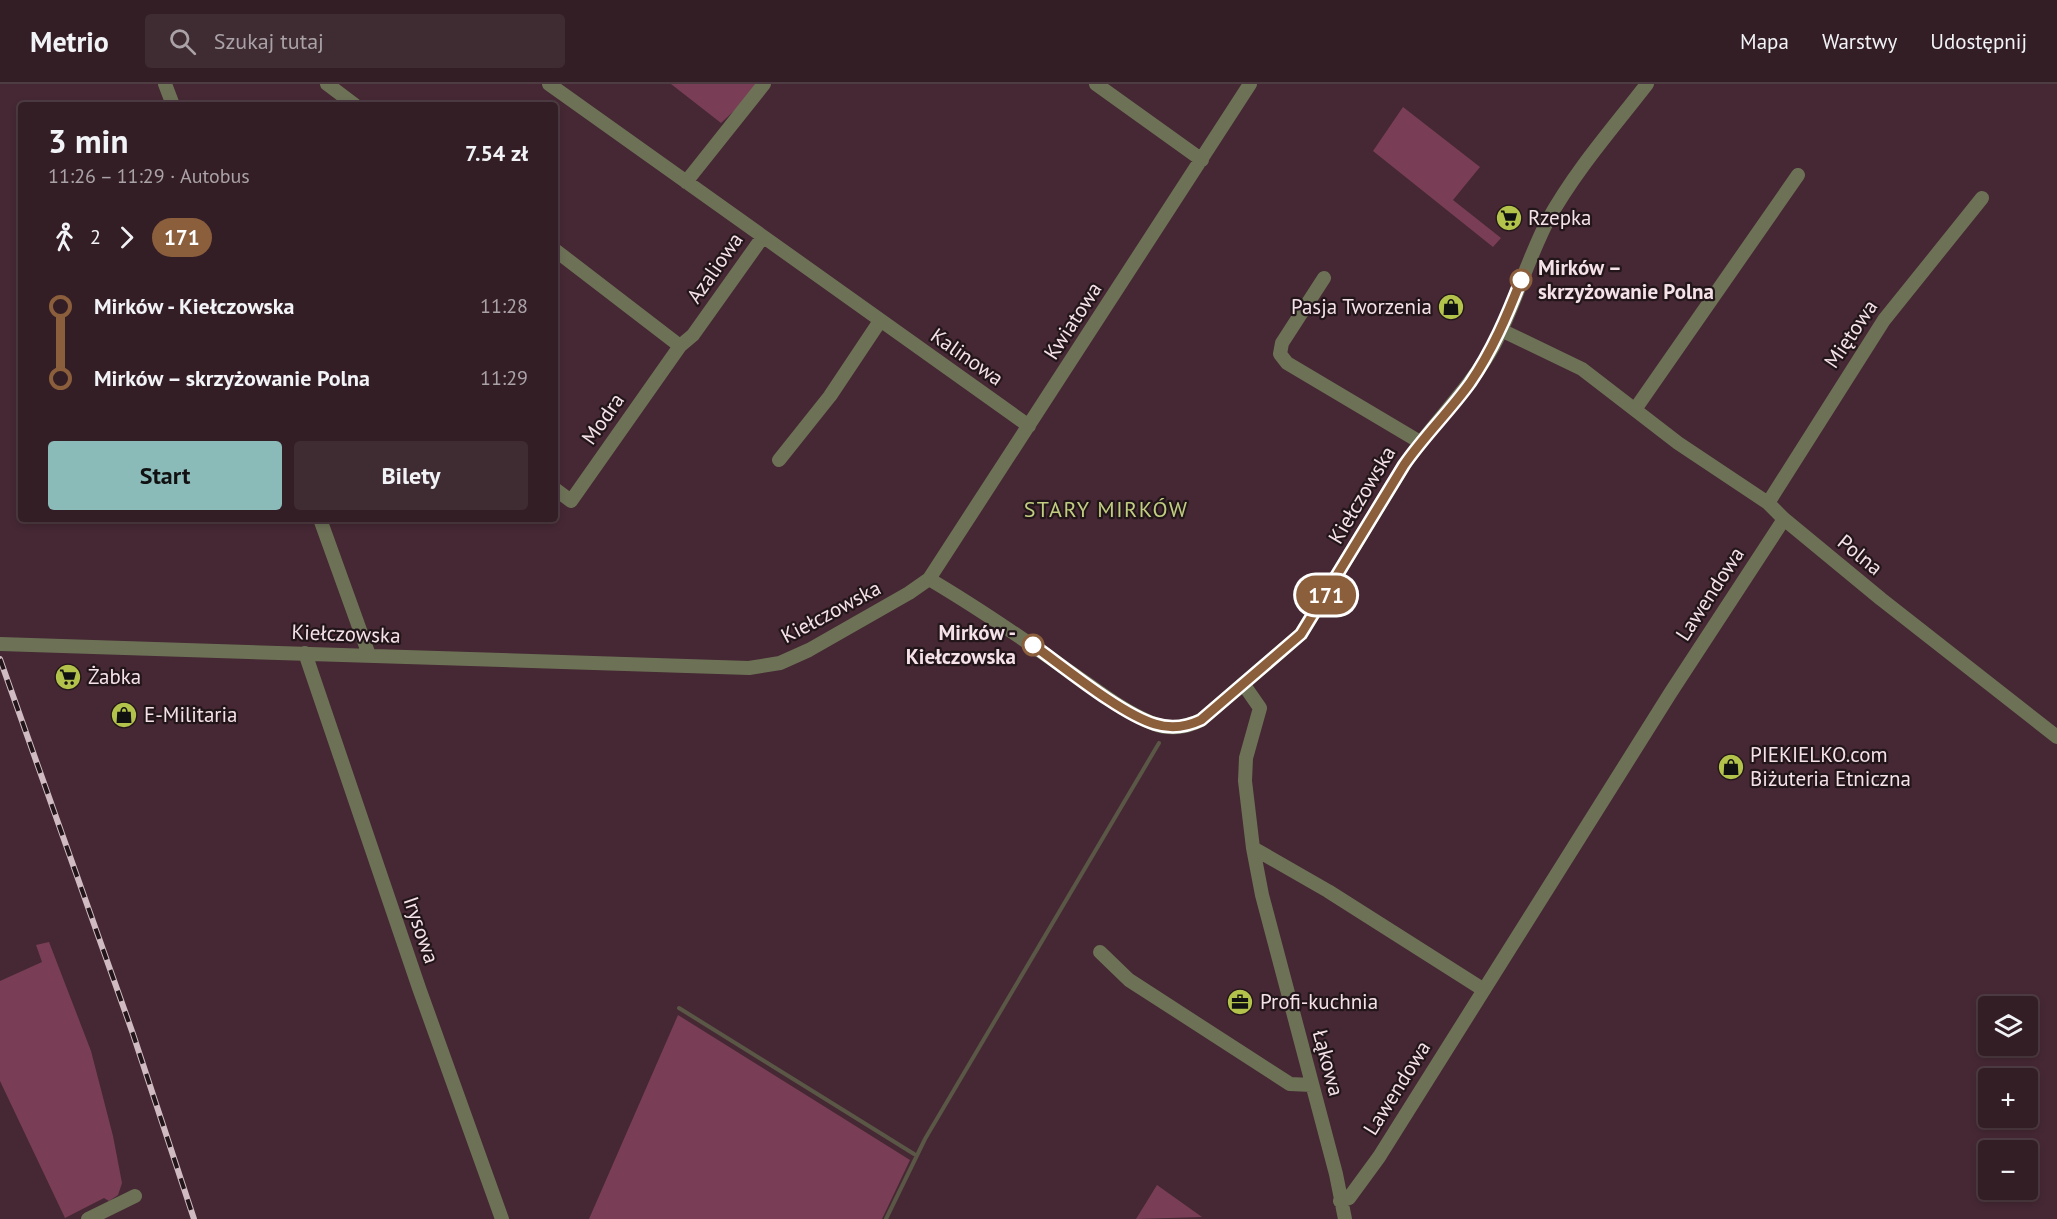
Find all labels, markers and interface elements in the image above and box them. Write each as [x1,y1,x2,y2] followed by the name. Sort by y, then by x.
[145,14,565,68] search box
[30,23,109,60] text: Metrio
[166,25,199,58] icon: search
[214,27,324,55] text: Szukaj tutaj
[1740,28,1789,55] text: Mapa
[1822,28,1897,55] text: Warstwy
[1930,28,2027,55] text: Udostępnij
[48,119,129,162] text: 3 min
[465,139,528,167] text: 7.54 zł
[48,163,250,189] text: 11:26 – 11:29 · Autobus
[1494,203,1524,233] supermarket icon: Rzepka
[1528,204,1591,231] place label: Rzepka
[48,221,81,254] icon: walk
[110,221,143,254] icon: forward
[90,224,101,250] text: 2
[164,224,200,251] text: 171
[681,227,749,308] street label: Azaliowa
[1538,254,1714,305] place label: Mirków – skrzyżowanie Polna
[1510,269,1532,291] marker: Mirków – skrzyżowanie Polna
[1038,277,1108,365] street label: Kwiatowa
[94,292,295,320] text: Mirków - Kiełczowska
[1436,292,1466,322] shop icon: Pasja Tworzenia
[480,293,528,319] text: 11:28
[1291,293,1432,320] place label: Pasja Tworzenia
[1818,294,1883,373] street label: Miętowa
[926,322,1009,391] street label: Kalinowa
[94,364,370,392] text: Mirków – skrzyżowanie Polna
[480,365,528,391] text: 11:29
[575,388,630,450] street label: Modra
[48,441,282,510] button: Start
[294,441,528,510] button: Bilety
[1322,441,1401,548] street label: Kiełczowska
[1024,495,1188,523] district label: STARY MIRKÓW
[1832,528,1888,581] street label: Polna
[1669,542,1750,646] street label: Lawendowa
[776,574,885,649] street label: Kiełczowska
[1292,576,1360,614] line badge: 171
[1308,582,1344,609] text: 171
[291,618,401,649] street label: Kiełczowska
[906,619,1016,670] place label: Mirków - Kiełczowska
[1022,634,1044,656] marker: Mirków - Kiełczowska
[53,662,83,692] supermarket icon: Żabka
[88,663,141,690] place label: Żabka
[109,700,139,730] shop icon: E-Militaria
[144,701,238,728] place label: E-Militaria
[1750,741,1911,792] place label: PIEKIELKO.com Biżuteria Etniczna
[1716,752,1746,782] shop icon: PIEKIELKO.com Biżuteria Etniczna
[398,893,445,967] street label: Irysowa
[1225,987,1255,1017] office icon: Profi-kuchnia
[1260,988,1378,1015] place label: Profi-kuchnia
[1978,996,2038,1200] map controls
[1978,996,2038,1056] button: layers
[1307,1027,1350,1099] street label: Łąkowa
[1357,1035,1436,1140] street label: Lawendowa
[1978,1068,2038,1128] button: +
[1978,1140,2038,1200] button: −

